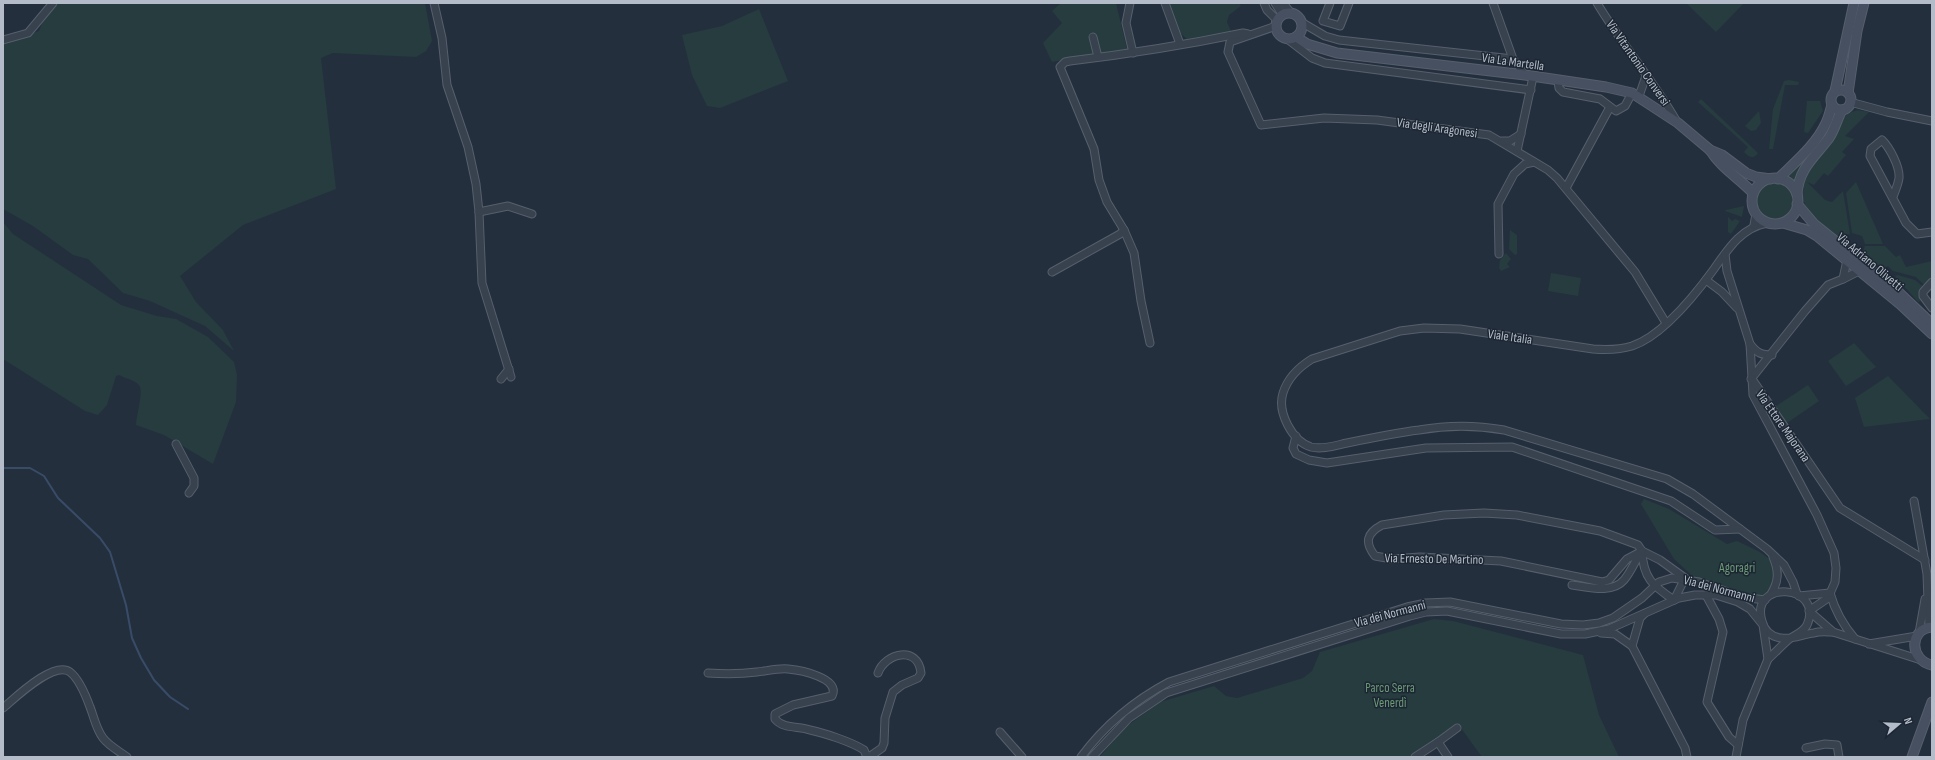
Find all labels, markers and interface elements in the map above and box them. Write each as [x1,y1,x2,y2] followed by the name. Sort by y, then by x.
[1603,17,1673,109] street label: Via Vitantonio Conversi
[1481,50,1545,74] street label: Via La Martella
[1396,114,1478,142] street label: Via degli Aragonesi
[1833,229,1907,295] street label: Via Adriano Olivetti
[1487,326,1533,348] street label: Viale Italia
[1752,387,1814,465] street label: Via Ettore Majorana
[1384,550,1484,568] street label: Via Ernesto De Martino
[1718,560,1755,576] park label: Agoragri
[1682,572,1756,606] street label: Via dei Normanni
[1353,597,1427,631] street label: Via dei Normanni
[1365,680,1415,711] park label: Parco Serra Venerdì
[1879,704,1919,744] north arrow
[1901,716,1915,726] text: N

